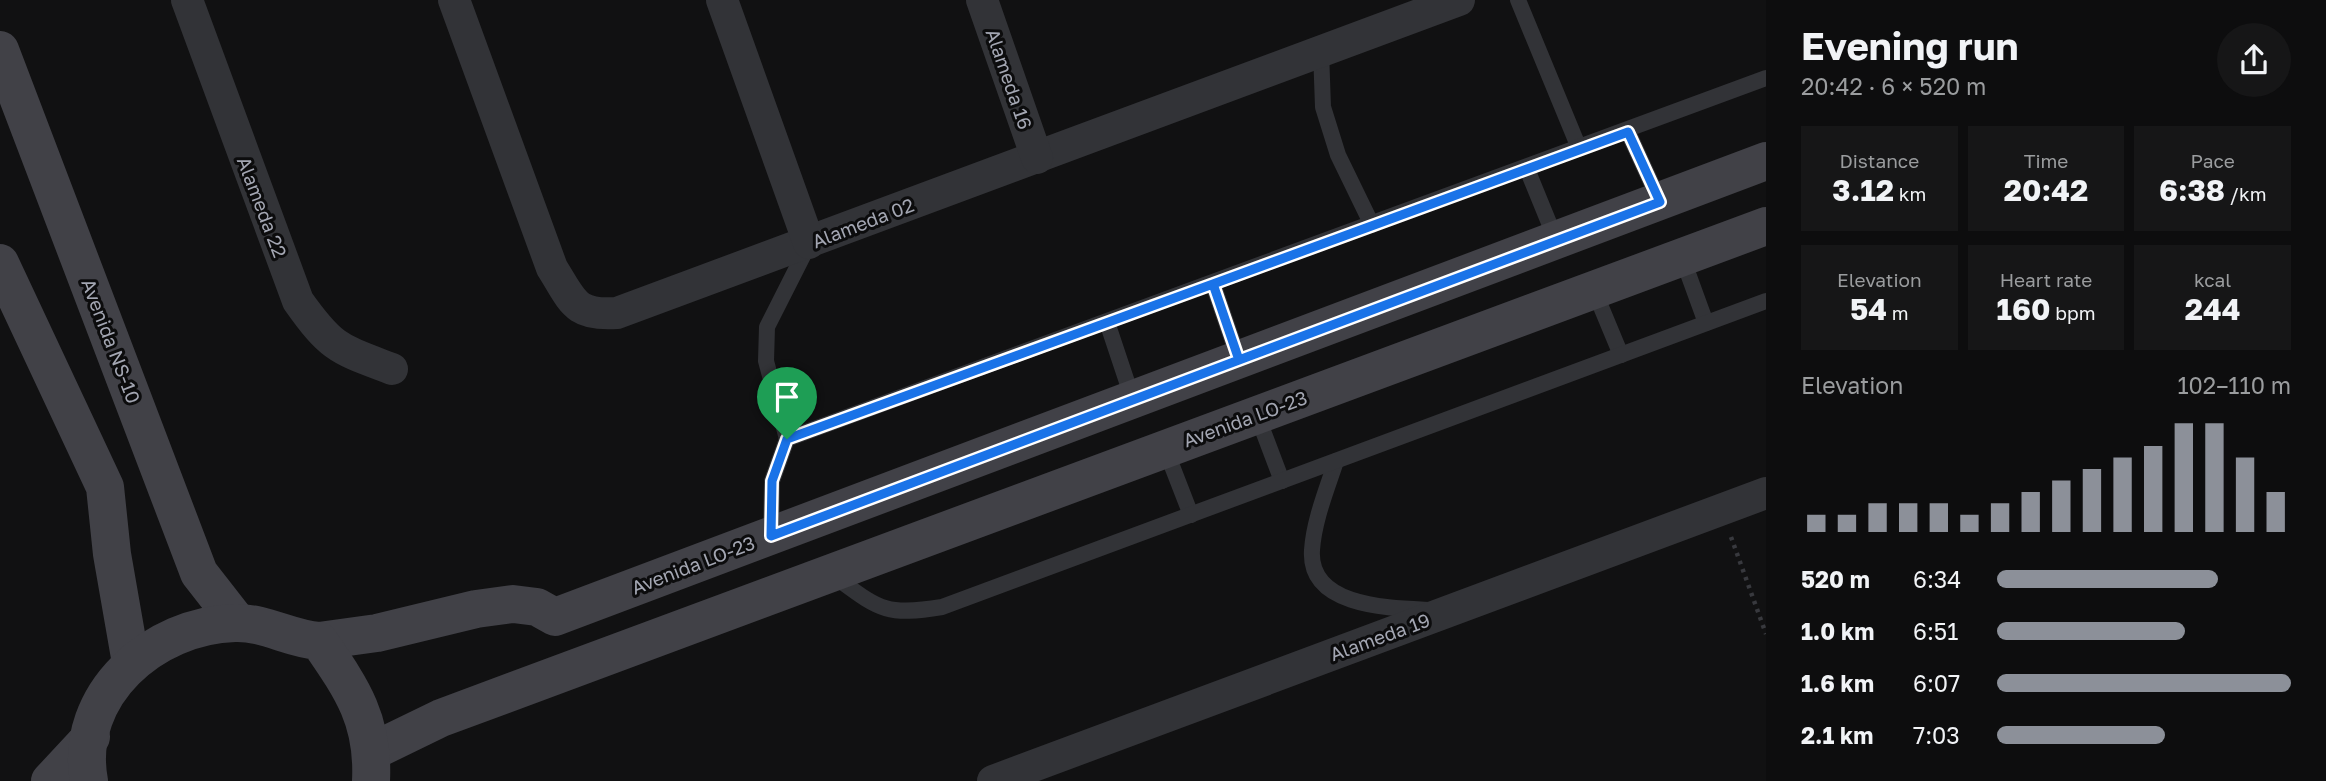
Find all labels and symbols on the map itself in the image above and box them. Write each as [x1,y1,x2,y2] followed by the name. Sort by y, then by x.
[982,26,1037,132] street label: Alameda 16
[233,153,292,261] street label: Alameda 22
[809,193,917,252] street label: Alameda 02
[77,275,146,406] street label: Avenida NS-10
[757,367,817,439] pin
[1180,385,1310,452] street label: Avenida LO-23
[628,530,758,599] street label: Avenida LO-23
[1327,608,1433,665] street label: Alameda 19

